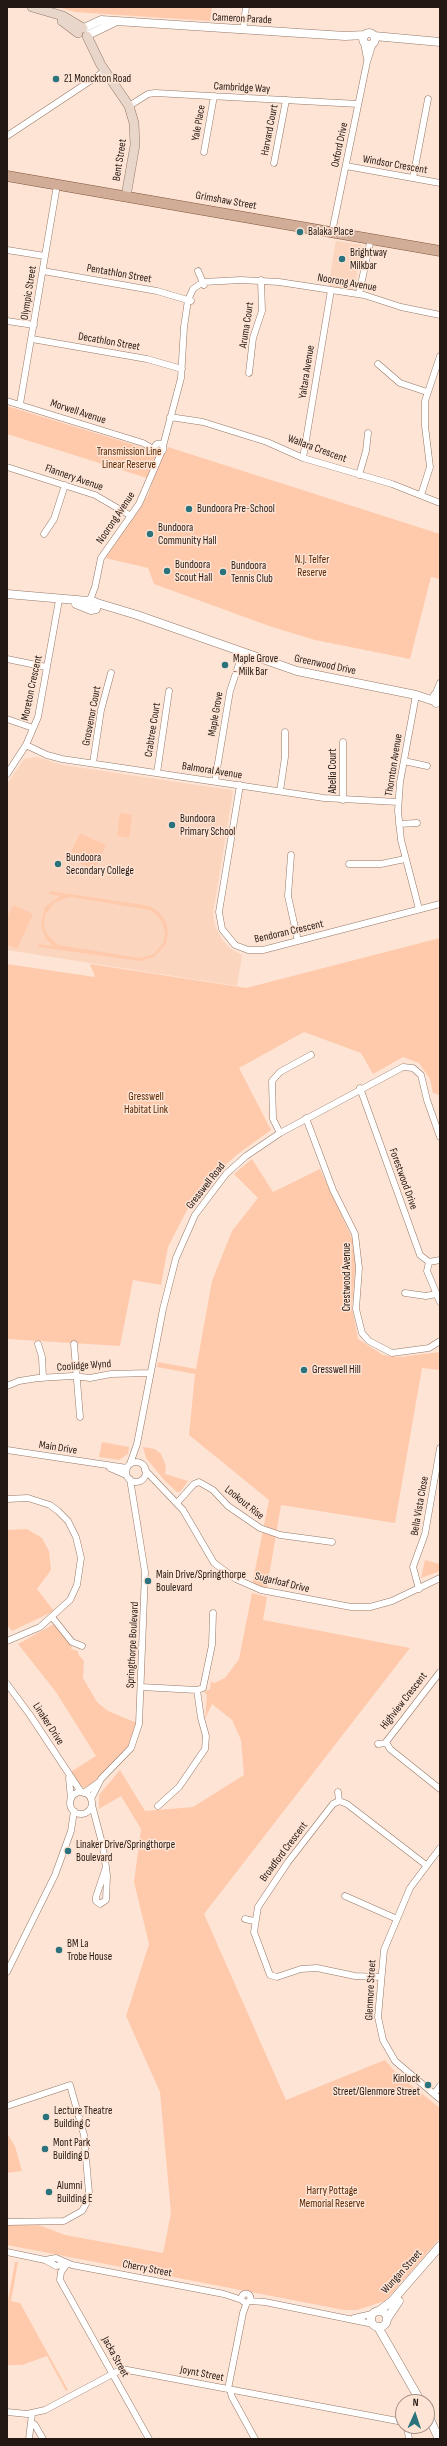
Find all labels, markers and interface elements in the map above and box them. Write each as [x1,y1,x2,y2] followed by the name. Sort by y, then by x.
[212,11,272,27] street label: Cameron Parade
[64,72,131,86] place label: 21 Monckton Road
[51,74,61,84] marker: 21 Monckton Road
[213,80,271,96] street label: Cambridge Way
[259,103,281,157] street label: Harvard Court
[189,104,209,142] street label: Yale Place
[329,121,351,169] street label: Oxford Drive
[110,138,130,182] street label: Bent Street
[362,153,428,177] street label: Windsor Crescent
[194,189,258,213] street label: Grimshaw Street
[308,225,353,239] place label: Balaka Place
[295,227,305,237] marker: Balaka Place
[350,246,387,272] place label: Brightway Milkbar
[337,254,347,264] marker: Brightway Milkbar
[85,262,153,286] street label: Pentathlon Street
[18,265,40,321] street label: Olympic Street
[316,271,378,295] street label: Noorong Avenue
[237,301,257,349] street label: Aruma Court
[77,330,141,354] street label: Decathlon Street
[296,344,318,400] street label: Yaltara Avenue
[49,397,107,427] street label: Morwell Avenue
[286,432,348,466] street label: Wallara Crescent
[97,445,161,471] park label: Transmission Line Linear Reserve
[43,462,105,494] street label: Flannery Avenue
[94,489,138,547] street label: Noorong Avenue
[197,502,275,516] place label: Bundoora Pre-School
[184,504,194,514] marker: Bundoora Pre-School
[158,521,217,547] place label: Bundoora Community Hall
[145,529,155,539] marker: Bundoora Community Hall
[295,553,329,579] park label: N.J. Telfer Reserve
[175,558,212,584] place label: Bundoora Scout Hall
[231,559,273,585] place label: Bundoora Tennis Club
[162,566,172,576] marker: Bundoora Scout Hall
[218,567,228,577] marker: Bundoora Tennis Club
[233,652,278,678] place label: Maple Grove - Milk Bar
[293,652,357,678] street label: Greenwood Drive
[19,654,45,722] street label: Moreton Crescent
[220,660,230,670] marker: Maple Grove - Milk Bar
[80,685,104,747] street label: Grosvenor Court
[206,691,226,737] street label: Maple Grove
[142,702,164,758] street label: Crabtree Court
[383,733,405,797] street label: Thornton Avenue
[326,748,340,794] street label: Abelia Court
[181,760,243,782] street label: Balmoral Avenue
[180,812,235,838] place label: Bundoora Primary School
[167,820,177,830] marker: Bundoora Primary School
[66,851,134,877] place label: Bundoora Secondary College
[53,859,63,869] marker: Bundoora Secondary College
[253,918,325,946] street label: Bendoran Crescent
[124,1090,168,1116] park label: Gresswell Habitat Link
[386,1147,420,1211] street label: Forestwood Drive
[184,1160,228,1212] street label: Gresswell Road
[340,1243,354,1311] street label: Crestwood Avenue
[56,1358,112,1374] street label: Coolidge Wynd
[312,1363,361,1377] place label: Gresswell Hill
[299,1365,309,1375] marker: Gresswell Hill
[38,1438,78,1458] street label: Main Drive
[408,1475,432,1537] street label: Bella Vista Close
[222,1483,266,1523] street label: Lookout Rise
[156,1568,246,1594] place label: Main Drive/Springthorpe Boulevard
[253,1570,311,1596] street label: Sugarloaf Drive
[143,1576,153,1586] marker: Main Drive/Springthorpe Boulevard
[124,1602,142,1688] street label: Springthorpe Boulevard
[378,1670,430,1732] street label: Highview Crescent
[29,1700,67,1748] street label: Linaker Drive
[257,1819,311,1885] street label: Broadford Crescent
[76,1838,175,1864] place label: Linaker Drive/Springthorpe Boulevard
[63,1846,73,1856] marker: Linaker Drive/Springthorpe Boulevard
[67,1937,112,1963] place label: BM La Trobe House
[54,1945,64,1955] marker: BM La Trobe House
[363,1959,379,2021] street label: Glenmore Street
[333,2072,420,2098] place label: Kinlock Street/Glenmore Street
[423,2080,433,2090] marker: Kinlock Street/Glenmore Street
[54,2104,112,2130] place label: Lecture Theatre Building C
[41,2112,51,2122] marker: Lecture Theatre Building C
[53,2136,90,2162] place label: Mont Park Building D
[40,2144,50,2154] marker: Mont Park Building D
[57,2179,93,2205] place label: Alumni Building E
[299,2184,365,2210] park label: Harry Pottage Memorial Reserve
[44,2187,54,2197] marker: Alumni Building E
[379,2247,425,2297] street label: Wungan Street
[121,2258,173,2280] street label: Cherry Street
[98,2334,132,2380] street label: Jacka Street
[179,2363,225,2385] street label: Joynt Street
[395,2394,435,2434] north arrow
[412,2396,419,2409] text: N

